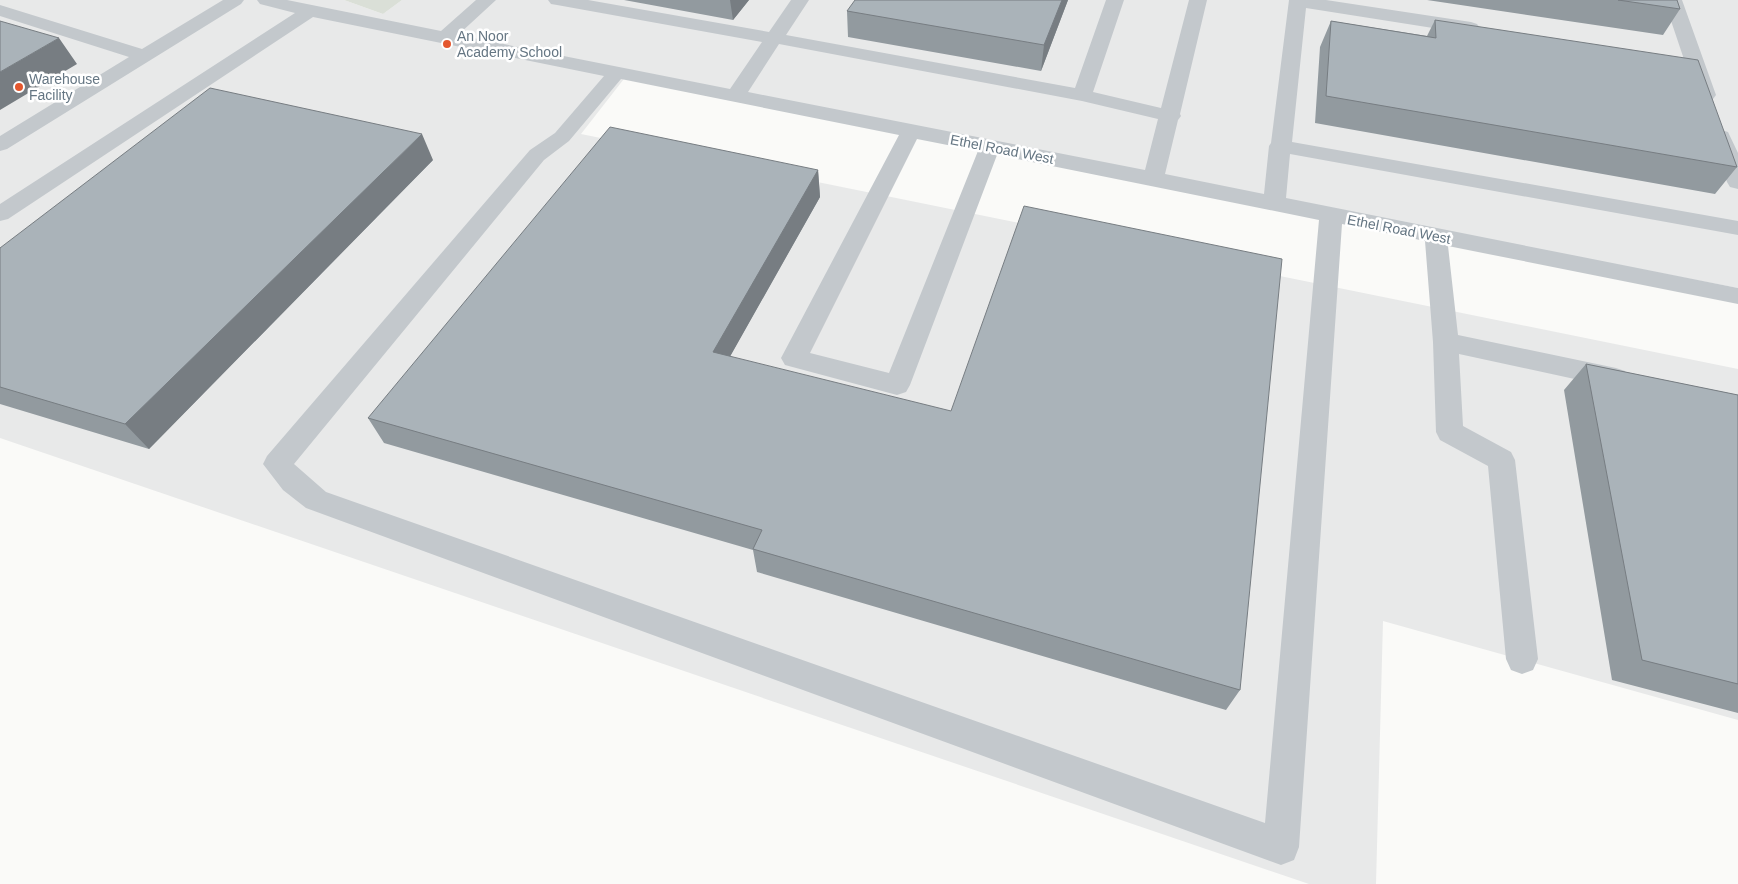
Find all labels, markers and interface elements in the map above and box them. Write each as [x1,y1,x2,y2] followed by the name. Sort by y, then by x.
[457,28,562,60] place label: An Noor Academy School
[441,38,453,50] marker: An Noor Academy School
[29,71,100,103] place label: Warehouse Facility
[13,81,25,93] marker: Warehouse Facility
[949,131,1055,167] street label: Ethel Road West
[1346,211,1452,247] street label: Ethel Road West

